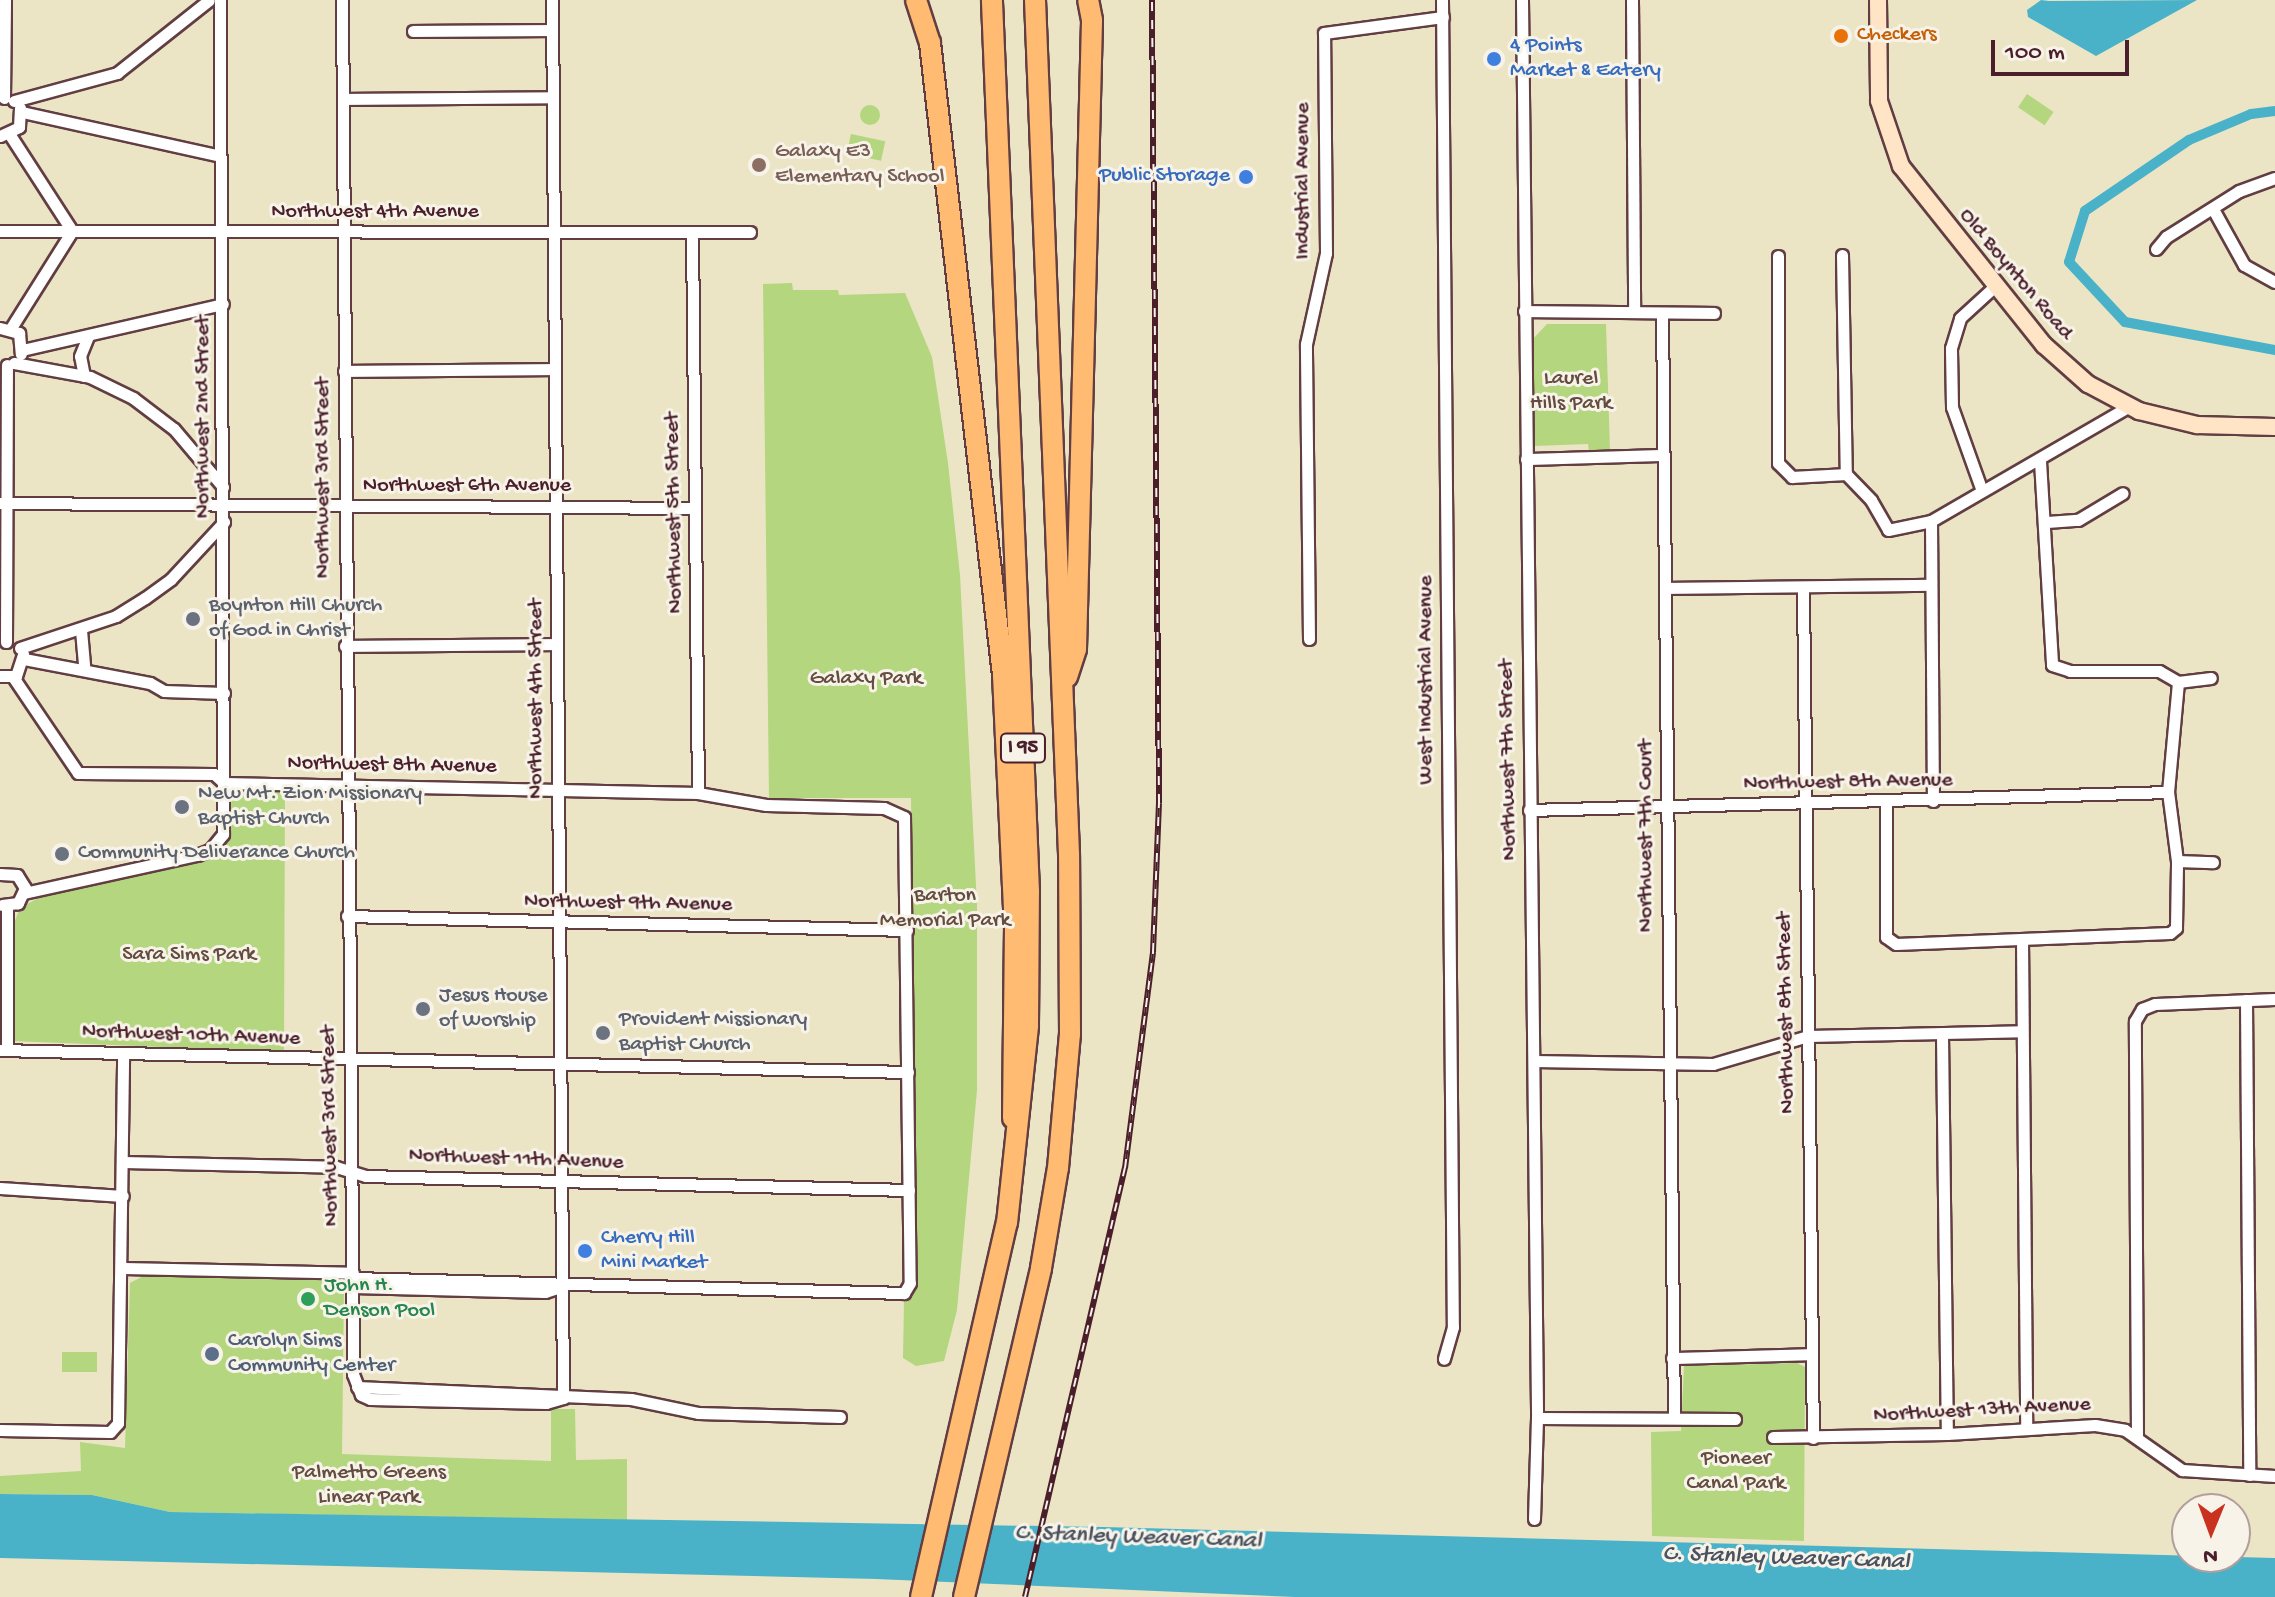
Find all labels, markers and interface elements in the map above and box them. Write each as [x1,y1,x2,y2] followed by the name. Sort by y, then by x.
[1857,23,1937,49] place label: Checkers
[1995,24,2133,74] scale bar
[1832,27,1850,45] marker: Checkers
[1510,33,1661,84] place label: 4 Points Market & Eatery
[2005,39,2065,68] text: 100 m
[1485,50,1503,68] marker: 4 Points Market & Eatery
[1291,102,1317,260] street label: Industrial Avenue
[775,139,945,190] place label: Galaxy E3 Elementary School
[750,156,768,174] marker: Galaxy E3 Elementary School
[1099,164,1230,190] place label: Public Storage
[1237,168,1255,186] marker: Public Storage
[271,200,479,226] street label: Northwest 4th Avenue
[1952,204,2078,346] street label: Old Boynton Road
[191,315,217,519] street label: Northwest 2nd Street
[1530,366,1612,418] park label: Laurel Hills Park
[311,377,337,579] street label: Northwest 3rd Street
[660,412,690,614] street label: Northwest 5th Street
[363,474,571,500] street label: Northwest 6th Avenue
[1414,575,1440,785] street label: West Industrial Avenue
[209,593,382,644] place label: Boynton Hill Church of God in Christ
[524,599,550,799] street label: Northwest 4th Street
[184,610,202,628] marker: Boynton Hill Church of God in Christ
[1494,659,1524,861] street label: Northwest 7th Street
[810,667,922,693] park label: Galaxy Park
[999,732,1047,764] road number: I 95
[1634,740,1660,932] street label: Northwest 7th Court
[287,751,497,781] street label: Northwest 8th Avenue
[1743,768,1953,798] street label: Northwest 8th Avenue
[198,781,422,832] place label: New Mt. Zion Missionary Baptist Church
[173,798,191,816] marker: New Mt. Zion Missionary Baptist Church
[78,841,355,867] place label: Community Deliverance Church
[53,845,71,863] marker: Community Deliverance Church
[880,883,1010,934] park label: Barton Memorial Park
[524,889,732,919] street label: Northwest 9th Avenue
[1772,912,1802,1114] street label: Northwest 8th Street
[122,943,256,969] park label: Sara Sims Park
[439,983,547,1034] place label: Jesus House of Worship
[414,1000,432,1018] marker: Jesus House of Worship
[619,1007,807,1058] place label: Provident Missionary Baptist Church
[81,1019,301,1053] street label: Northwest 10th Avenue
[594,1024,612,1042] marker: Provident Missionary Baptist Church
[316,1025,346,1227] street label: Northwest 3rd Street
[408,1143,624,1177] street label: Northwest 11th Avenue
[601,1225,707,1276] place label: Cherry Hill Mini Market
[576,1242,594,1260] marker: Cherry Hill Mini Market
[324,1273,435,1324] place label: John H. Denson Pool
[299,1290,317,1308] marker: John H. Denson Pool
[228,1328,395,1380] place label: Carolyn Sims Community Center
[203,1345,221,1363] marker: Carolyn Sims Community Center
[1873,1392,2091,1430] street label: Northwest 13th Avenue
[1687,1446,1785,1498] park label: Pioneer Canal Park
[292,1460,446,1512] park label: Palmetto Greens Linear Park
[2171,1493,2251,1573] north arrow
[1014,1519,1262,1557] water label: C. Stanley Weaver Canal
[1662,1540,1910,1578] water label: C. Stanley Weaver Canal
[2203,1542,2218,1568] text: N

